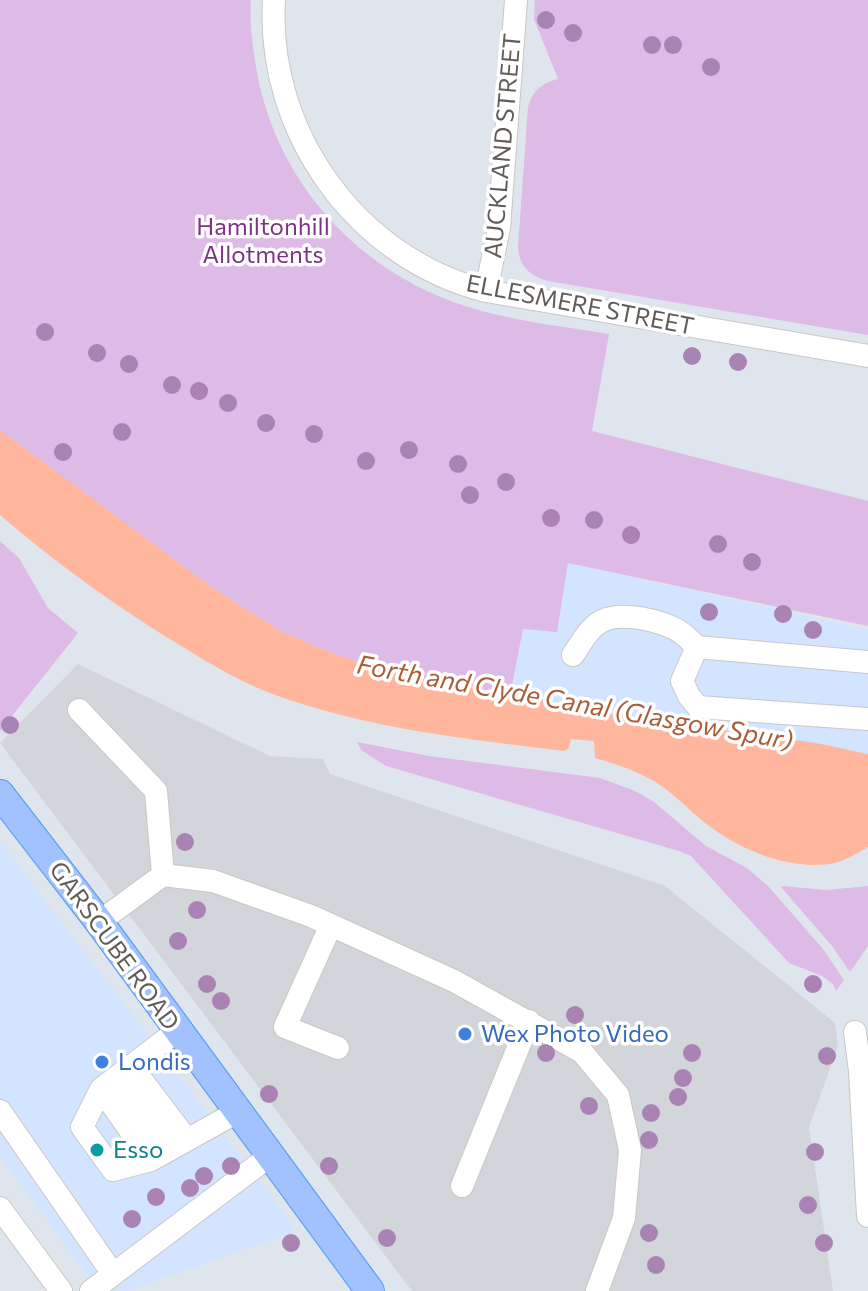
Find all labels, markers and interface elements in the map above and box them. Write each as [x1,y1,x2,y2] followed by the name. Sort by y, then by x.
[479,32,527,260] street label: AUCKLAND STREET
[196,213,330,269] park label: Hamiltonhill Allotments
[464,269,696,341] street label: ELLESMERE STREET
[355,649,795,757] water label: Forth and Clyde Canal (Glasgow Spur)
[43,856,185,1036] street label: GARSCUBE ROAD
[481,1020,669,1048] place label: Wex Photo Video
[456,1025,474,1043] marker: Wex Photo Video
[118,1048,191,1076] place label: Londis
[93,1053,111,1071] marker: Londis
[113,1136,163,1164] place label: Esso
[88,1141,106,1159] marker: Esso

